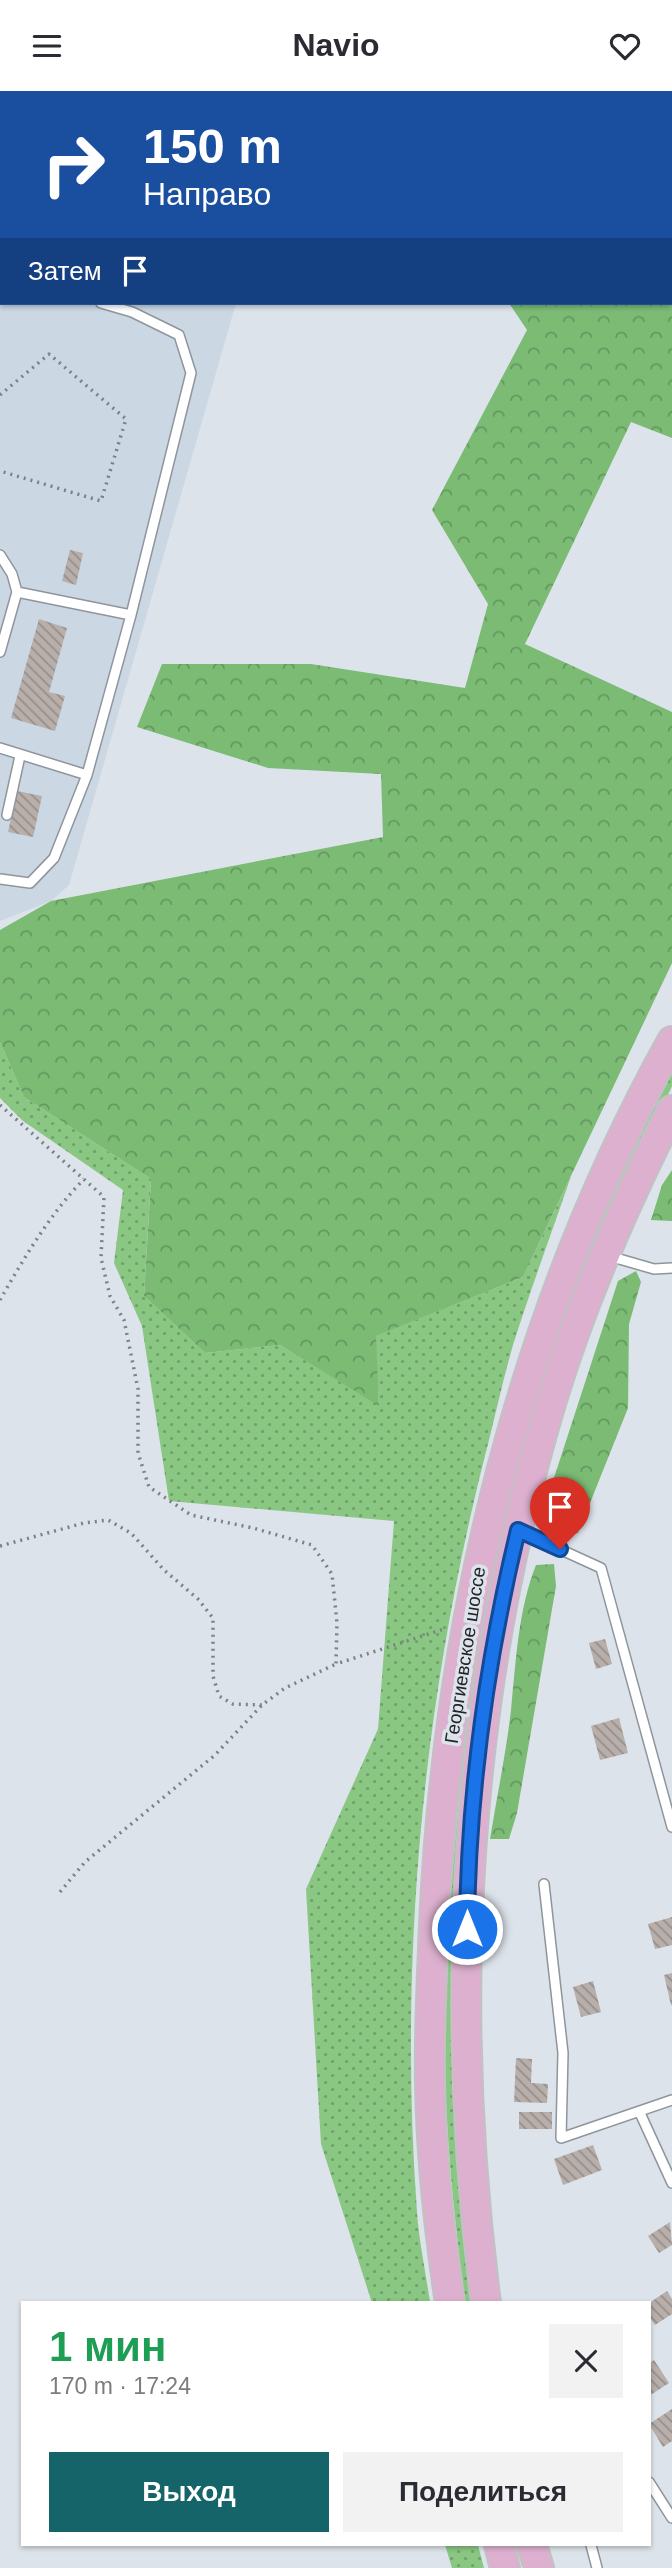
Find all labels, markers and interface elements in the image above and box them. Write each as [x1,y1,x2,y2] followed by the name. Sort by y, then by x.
[28,27,66,65] icon: menu
[292,27,380,63] text: Navio
[606,27,644,65] icon: heart
[28,119,119,210] icon: right
[143,119,282,173] text: 150 m
[143,176,271,212] text: Направо
[116,252,154,290] icon: arrive
[28,256,102,286] text: Затем
[530,1477,590,1549] pin
[541,1488,579,1526] icon: arrive
[441,1565,489,1745] street label: Георгиевское шоссе
[430,1892,504,1966] position arrow
[49,2323,166,2370] text: 1 мин
[549,2324,623,2398] button: close
[49,2373,191,2399] text: 170 m · 17:24
[49,2452,329,2532] button: Выход
[343,2452,623,2532] button: Поделиться

